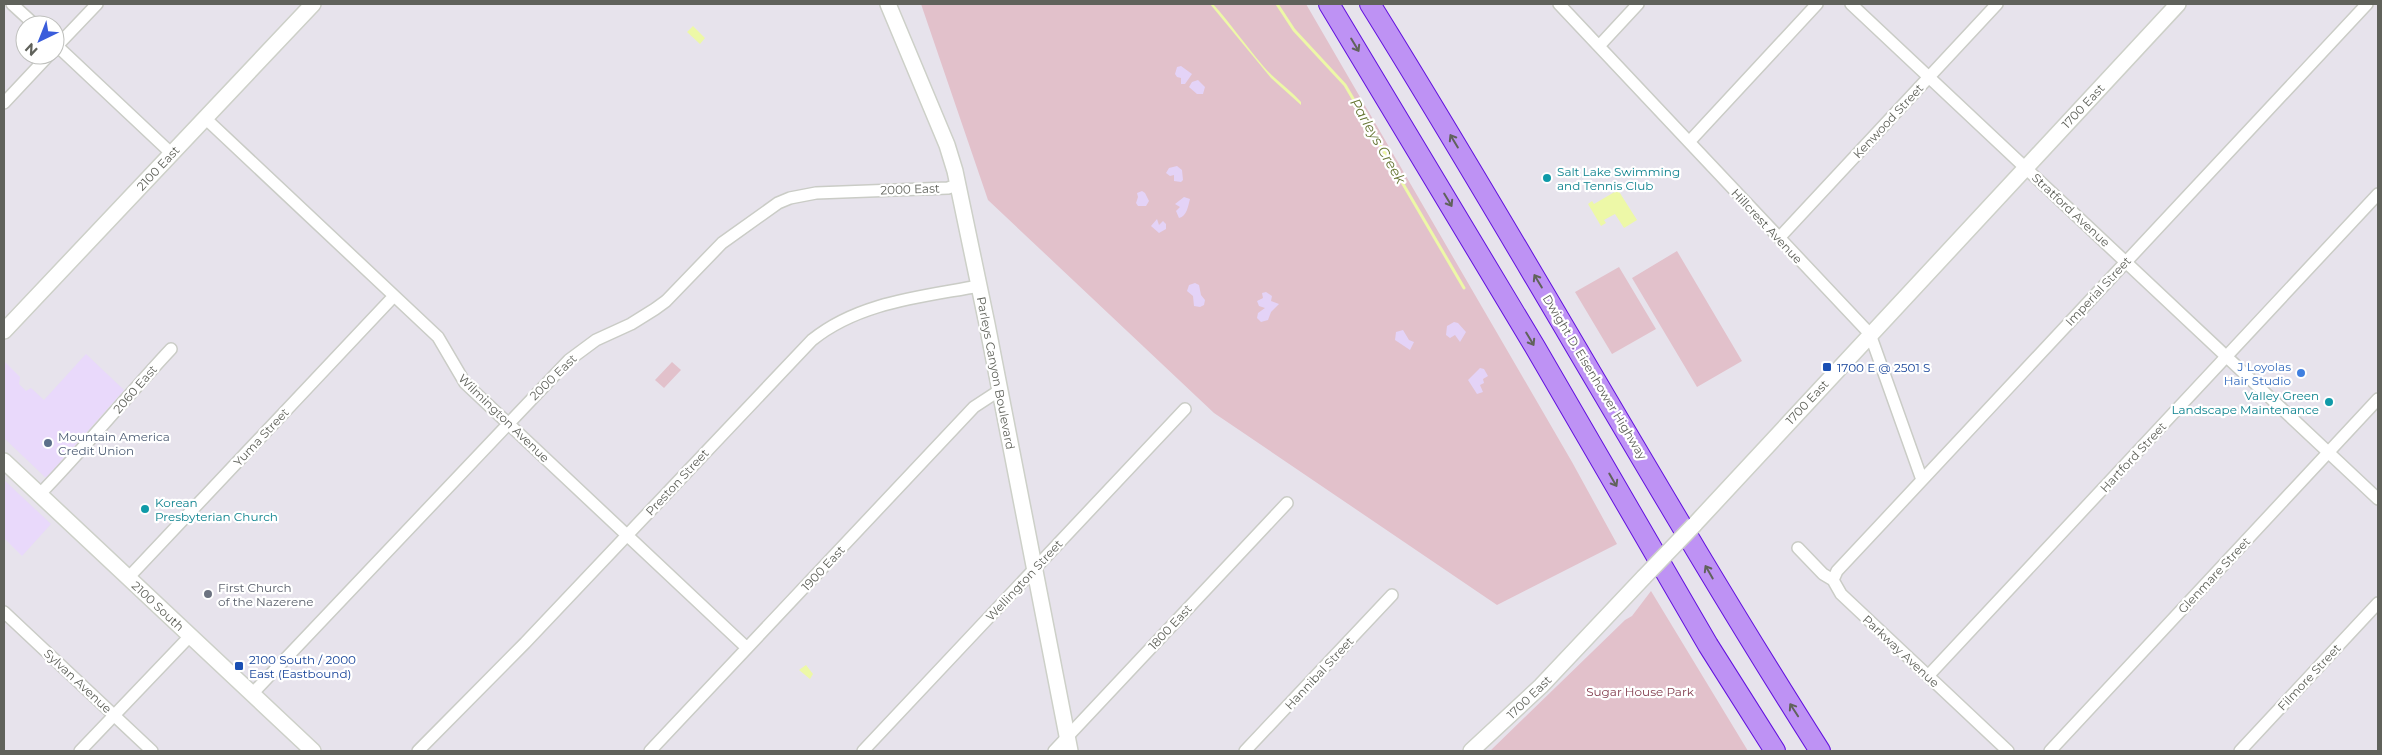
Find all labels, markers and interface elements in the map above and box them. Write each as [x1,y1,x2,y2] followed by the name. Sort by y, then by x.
[15,15,65,65] north arrow
[1350,38,1360,52] one-way arrow
[21,39,41,60] text: N
[2058,80,2108,132] street label: 1700 East
[1850,81,1926,161] street label: Kenwood Street
[1346,95,1410,188] water label: Parleys Creek
[1449,135,1459,149] one-way arrow
[133,142,183,194] street label: 2100 East
[1557,164,1680,193] place label: Salt Lake Swimming and Tennis Club
[2029,170,2113,250] street label: Stratford Avenue
[1541,172,1553,184] marker: Salt Lake Swimming and Tennis Club
[880,180,940,198] street label: 2000 East
[1728,185,1806,267] street label: Hillcrest Avenue
[1443,192,1453,206] one-way arrow
[2062,253,2134,329] street label: Imperial Street
[1533,274,1543,288] one-way arrow
[1540,292,1651,463] street label: Dwight D. Eisenhower Highway
[974,295,1018,451] street label: Parleys Canyon Boulevard
[1526,332,1536,346] one-way arrow
[526,351,580,403] street label: 2000 East
[2224,359,2291,388] place label: J Loyolas Hair Studio
[1837,360,1930,375] place label: 1700 E @ 2501 S
[1821,361,1833,373] marker: 1700 E @ 2501 S
[110,362,160,416] street label: 2060 East
[2295,367,2307,379] marker: J Loyolas Hair Studio
[455,371,553,465] street label: Wilmington Avenue
[1782,376,1832,428] street label: 1700 East
[2171,388,2319,417] place label: Valley Green Landscape Maintenance
[2323,396,2335,408] marker: Valley Green Landscape Maintenance
[230,405,292,469] street label: Yuma Street
[2097,419,2169,495] street label: Hartford Street
[58,429,170,458] place label: Mountain America Credit Union
[42,437,54,449] marker: Mountain America Credit Union
[642,445,712,519] street label: Preston Street
[1608,472,1618,486] one-way arrow
[155,495,278,524] place label: Korean Presbyterian Church
[139,503,151,515] marker: Korean Presbyterian Church
[2175,534,2253,616] street label: Glenmare Street
[982,536,1066,624] street label: Wellington Street
[798,542,848,594] street label: 1900 East
[1704,565,1714,579] one-way arrow
[129,578,187,634] street label: 2100 South
[218,580,314,609] place label: First Church of the Nazerene
[202,588,214,600] marker: First Church of the Nazerene
[1145,601,1195,653] street label: 1800 East
[1860,612,1942,690] street label: Parkway Avenue
[1281,633,1357,713] street label: Hannibal Street
[2274,640,2344,713] street label: Filmore Street
[41,646,115,716] street label: Sylvan Avenue
[249,652,356,681] place label: 2100 South / 2000 East (Eastbound)
[233,660,245,672] marker: 2100 South / 2000 East (Eastbound)
[1504,672,1554,722] street label: 1700 East
[1586,684,1695,699] park label: Sugar House Park
[1789,704,1799,718] one-way arrow

